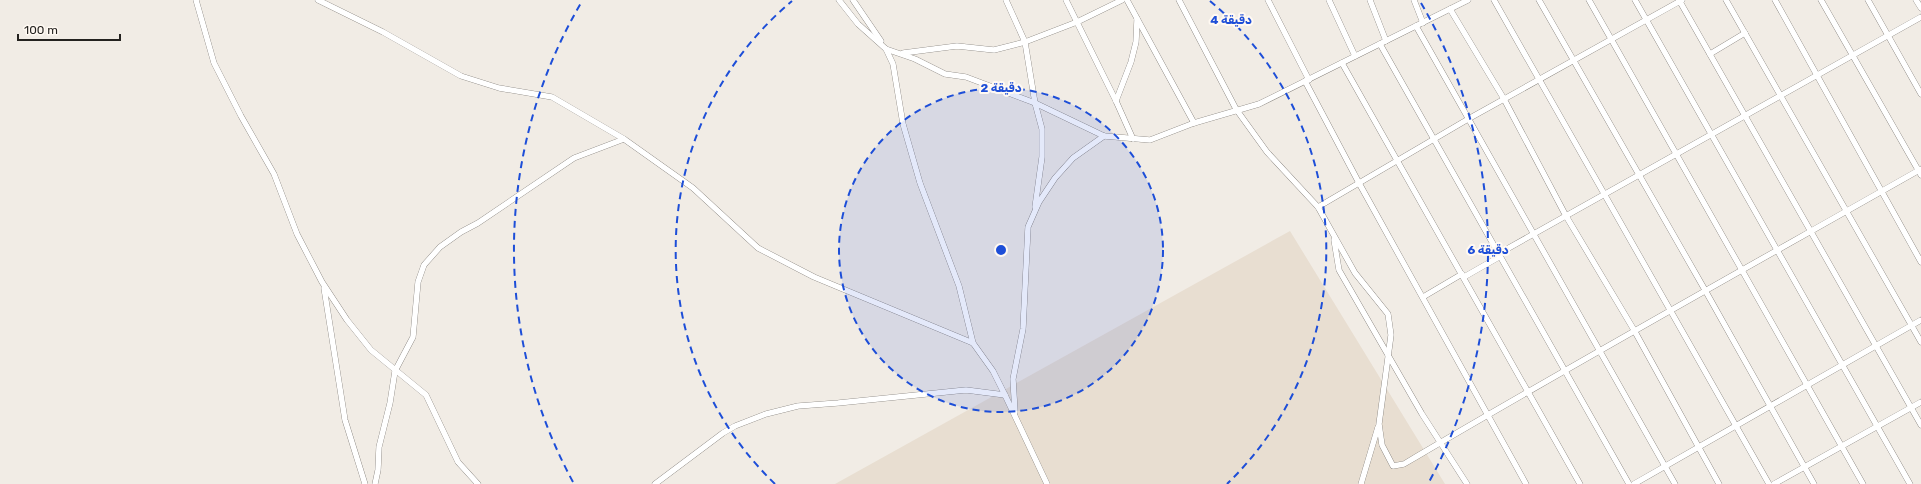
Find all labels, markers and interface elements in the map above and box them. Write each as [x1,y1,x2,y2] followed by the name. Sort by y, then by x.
[1210,13,1252,27] text: 4 دقيقة
[18,16,120,42] scale bar
[24,23,58,37] text: 100 m
[980,81,1022,95] text: 2 دقيقة
[994,243,1008,257] centre of rings
[1467,243,1509,257] text: 6 دقيقة

